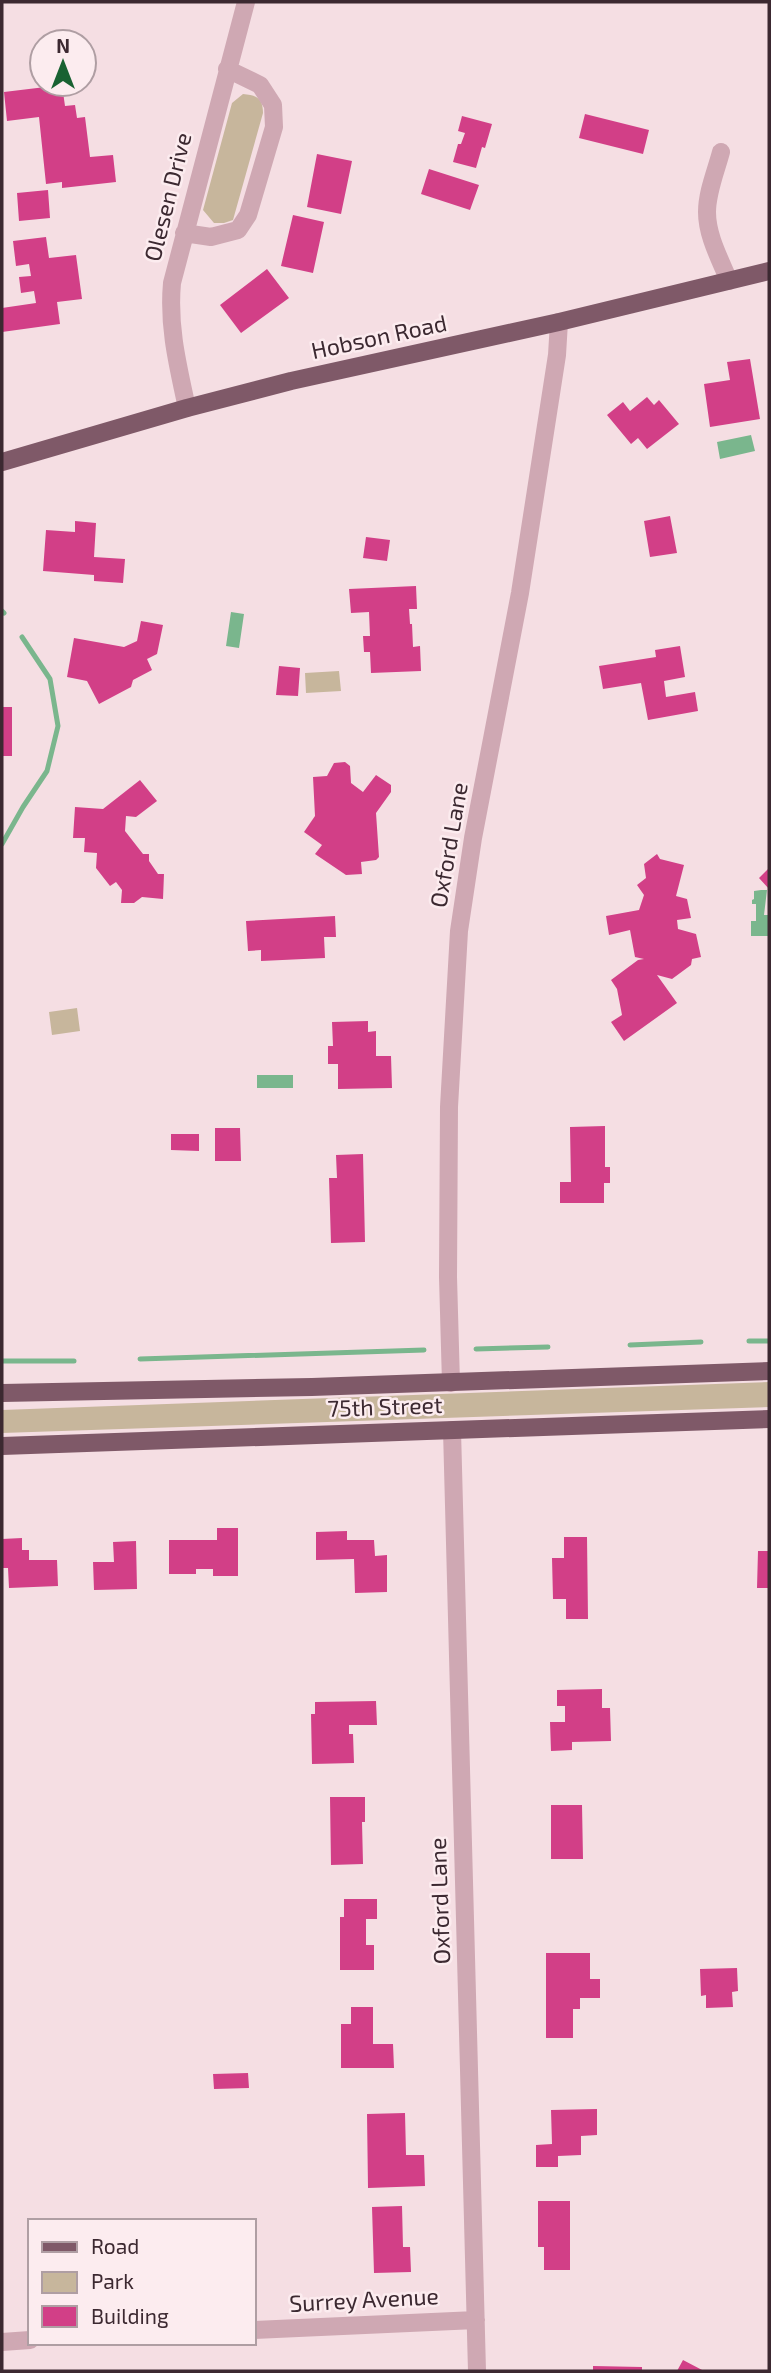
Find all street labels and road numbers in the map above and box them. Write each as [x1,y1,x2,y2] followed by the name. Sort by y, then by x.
[138,129,197,264] street label: Olesen Drive
[309,308,449,364] street label: Hobson Road
[423,780,473,910] street label: Oxford Lane
[327,1390,443,1422] street label: 75th Street
[423,1837,455,1965] street label: Oxford Lane
[288,2281,439,2317] street label: Surrey Avenue

